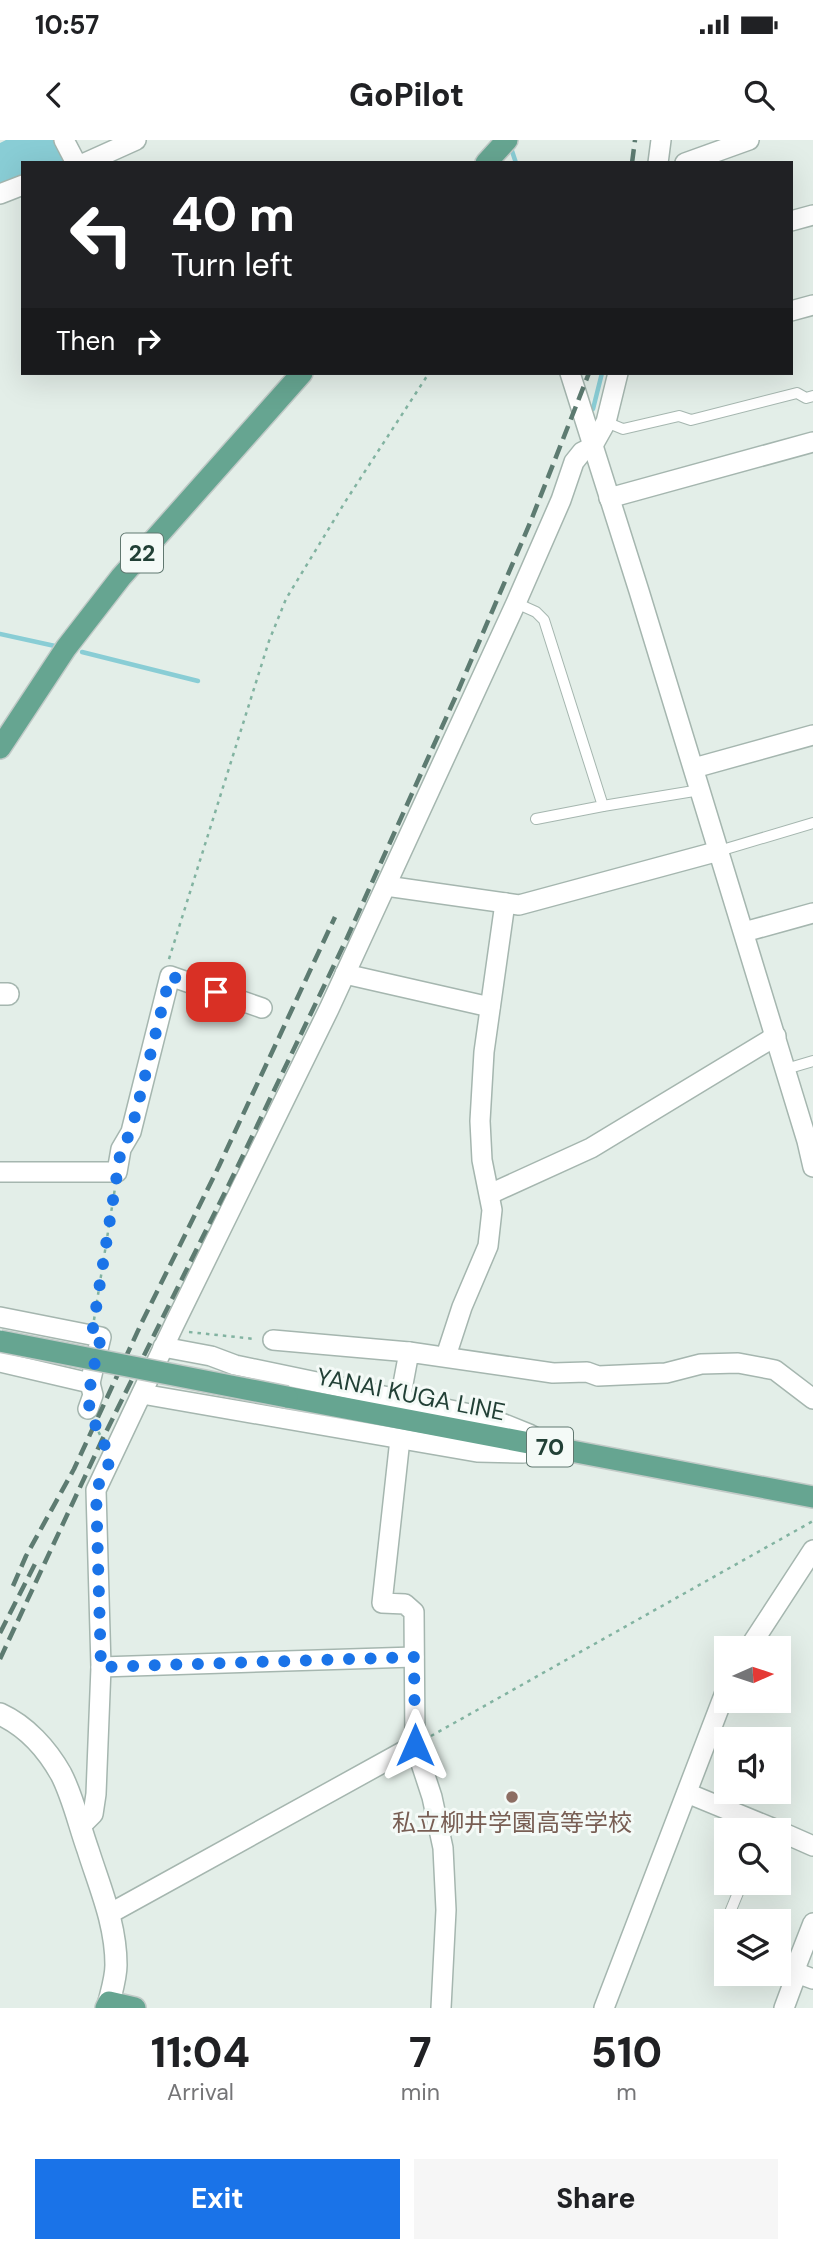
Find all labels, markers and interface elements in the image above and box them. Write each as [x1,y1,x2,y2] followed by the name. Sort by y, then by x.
[35,8,99,42] text: 10:57
[349,74,464,116] text: GoPilot
[35,76,73,114] icon: back
[740,76,778,114] icon: search
[171,182,295,246] text: 40 m
[56,189,147,280] icon: left
[171,244,293,286] text: Turn left
[129,322,167,360] icon: right
[56,324,115,358] text: Then
[121,534,163,572] road number: 22
[186,962,246,1022] pin
[197,973,235,1011] icon: arrive
[314,1361,508,1427] street label: YANAI KUGA LINE
[527,1428,573,1466] road number: 70
[714,1636,791,1713] north arrow
[714,1636,791,1986] map controls
[378,1708,452,1782] position arrow
[714,1727,791,1804] button: sound
[504,1789,520,1805] marker: 私立柳井学園高等学校
[392,1807,632,1838] place label: 私立柳井学園高等学校
[714,1818,791,1895] button: search
[714,1909,791,1986] button: layers
[151,2025,250,2080] text: 11:04
[409,2025,432,2080] text: 7
[591,2025,662,2080] text: 510
[167,2077,234,2107] text: Arrival
[401,2077,440,2107] text: min
[616,2077,637,2107] text: m
[35,2159,400,2239] button: Exit
[414,2159,778,2239] button: Share

